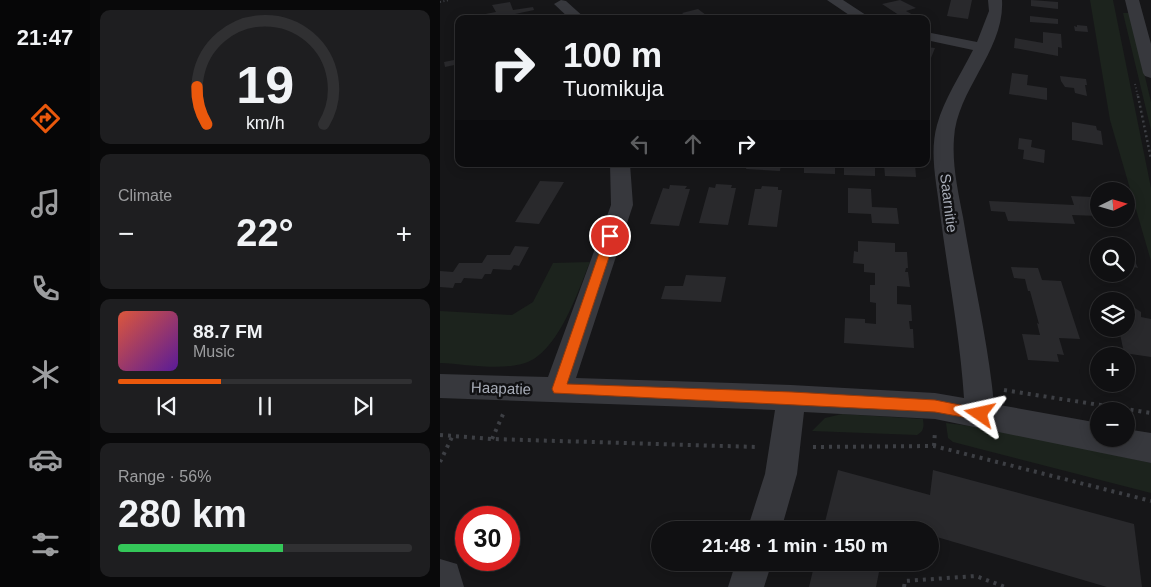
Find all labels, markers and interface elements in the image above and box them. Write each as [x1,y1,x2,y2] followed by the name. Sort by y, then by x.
[17,25,73,50] text: 21:47
[480,35,545,100] icon: right
[563,35,662,74] text: 100 m
[236,56,294,114] text: 19
[563,76,664,101] text: Tuomikuja
[28,101,63,136] icon: directions
[246,113,284,133] text: km/h
[626,130,654,158] icon: left
[679,130,707,158] icon: ahead
[732,130,760,158] icon: right
[937,173,961,233] street label: Saarnitie
[1090,182,1135,228] north arrow
[1090,182,1135,447] map controls
[28,186,63,221] icon: music
[118,187,172,204] text: Climate
[236,212,294,254] text: 22°
[589,215,631,257] pin
[118,218,134,249] text: −
[396,218,412,249] text: +
[596,222,624,250] icon: arrive
[1090,237,1135,282] button: search
[28,271,63,306] icon: phone
[1090,292,1135,337] button: layers
[193,321,263,342] text: 88.7 FM
[193,343,235,360] text: Music
[1090,347,1135,392] button: +
[28,357,63,392] icon: climate
[471,378,531,398] street label: Haapatie
[953,387,1005,439] position arrow
[153,392,181,420] icon: previous
[251,392,279,420] icon: pause
[349,392,377,420] icon: next
[1090,402,1135,447] button: −
[28,442,63,477] icon: car
[118,468,211,485] text: Range · 56%
[118,493,247,535] text: 280 km
[455,506,520,571] speed limit sign: 30
[28,527,63,562] icon: filters
[702,535,888,556] text: 21:48 · 1 min · 150 m

